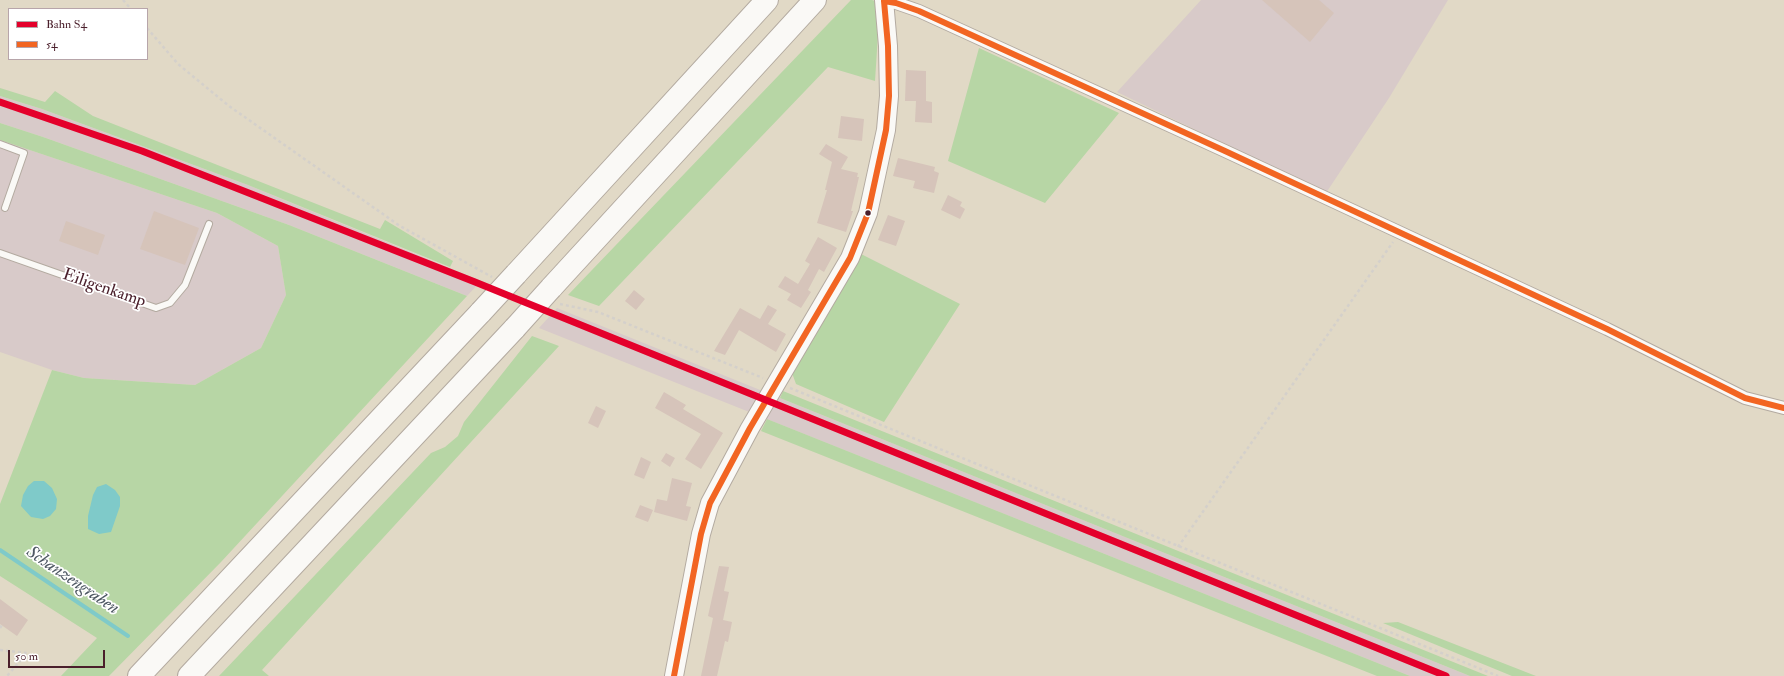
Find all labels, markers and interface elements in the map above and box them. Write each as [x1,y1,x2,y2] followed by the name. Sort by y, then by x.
[8,8,148,60] legend
[46,17,87,32] text: Bahn S4
[46,37,57,52] text: 54
[863,208,873,218] unlabelled marker
[60,265,148,313] street label: Eiligenkamp
[22,542,122,620] water label: Schanzengraben
[10,642,107,668] scale bar
[15,649,38,664] text: 50 m

